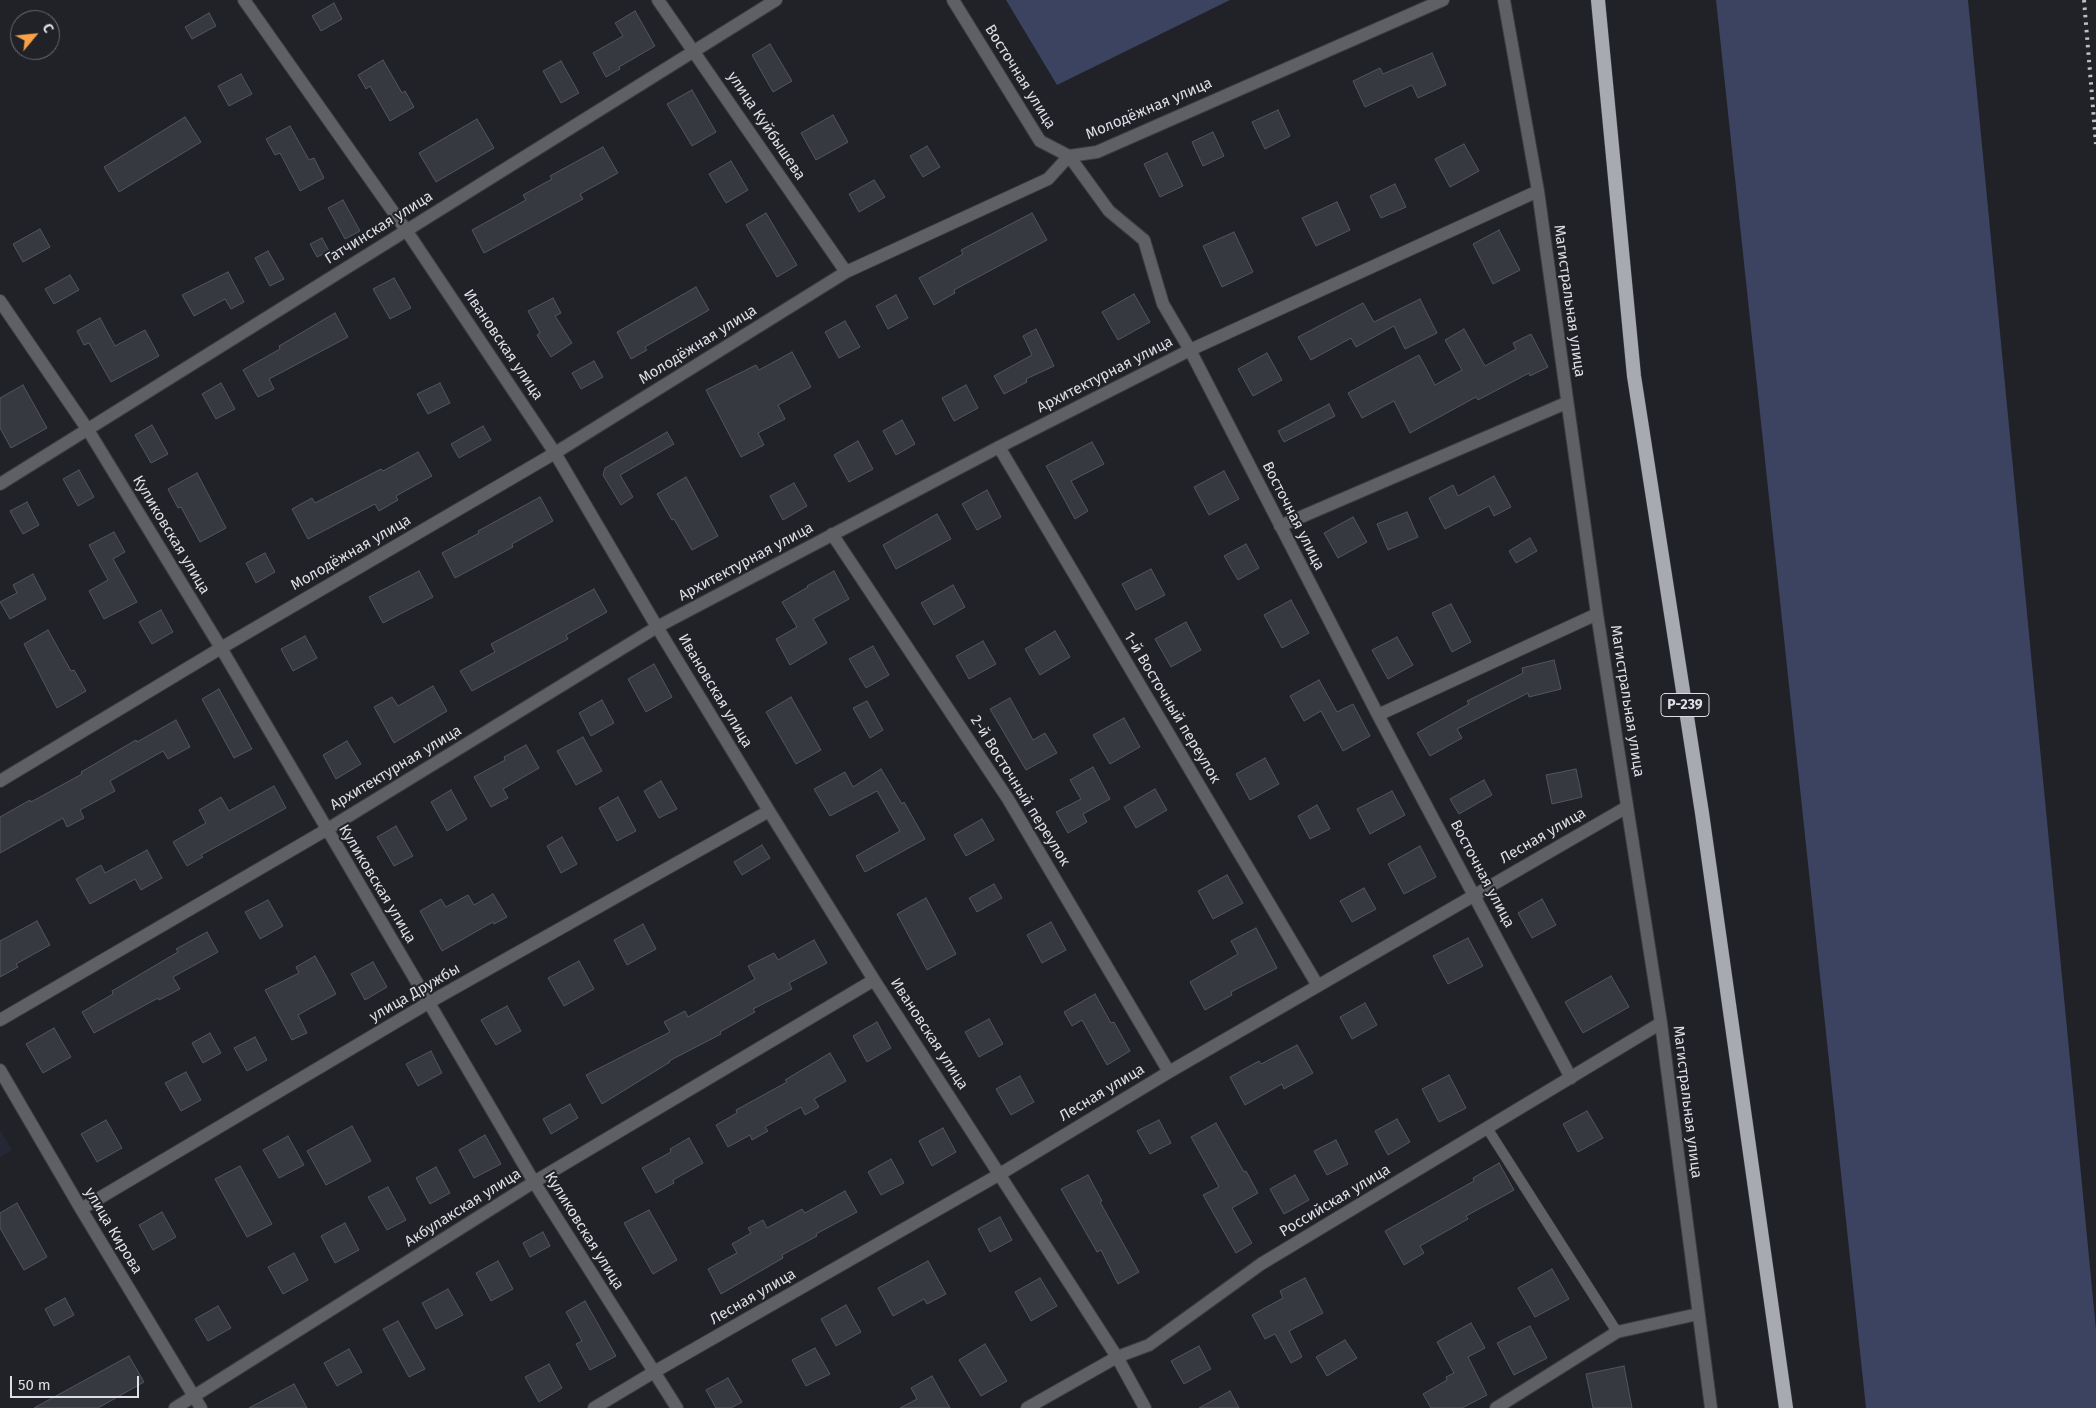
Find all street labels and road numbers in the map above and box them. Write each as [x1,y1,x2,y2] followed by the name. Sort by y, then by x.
[981,22,1059,132] street label: Восточная улица
[723,68,809,184] street label: улица Куйбышева
[1083,74,1215,144] street label: Молодёжная улица
[322,188,436,268] street label: Гатчинская улица
[1549,224,1589,378] street label: Магистральная улица
[459,286,547,404] street label: Ивановская улица
[636,301,760,389] street label: Молодёжная улица
[1034,333,1176,417] street label: Архитектурная улица
[1258,459,1328,573] street label: Восточная улица
[128,472,214,598] street label: Куликовская улица
[288,511,414,595] street label: Молодёжная улица
[675,519,817,605] street label: Архитектурная улица
[1606,624,1648,778] street label: Магистральная улица
[1120,629,1224,787] street label: 1-й Восточный переулок
[674,631,756,751] street label: Ивановская улица
[1661,694,1709,716] road number: Р-239
[966,712,1074,870] street label: 2-й Восточный переулок
[327,722,465,814] street label: Архитектурная улица
[1497,804,1589,868] street label: Лесная улица
[1446,817,1518,931] street label: Восточная улица
[334,821,420,947] street label: Куликовская улица
[367,960,463,1026] street label: улица Дружбы
[886,975,972,1093] street label: Ивановская улица
[1669,1025,1705,1179] street label: Магистральная улица
[1056,1060,1148,1126] street label: Лесная улица
[1276,1161,1394,1241] street label: Российская улица
[402,1165,524,1251] street label: Акбулакская улица
[541,1169,627,1293] street label: Куликовская улица
[80,1184,146,1278] street label: улица Кирова
[707,1265,799,1329] street label: Лесная улица

